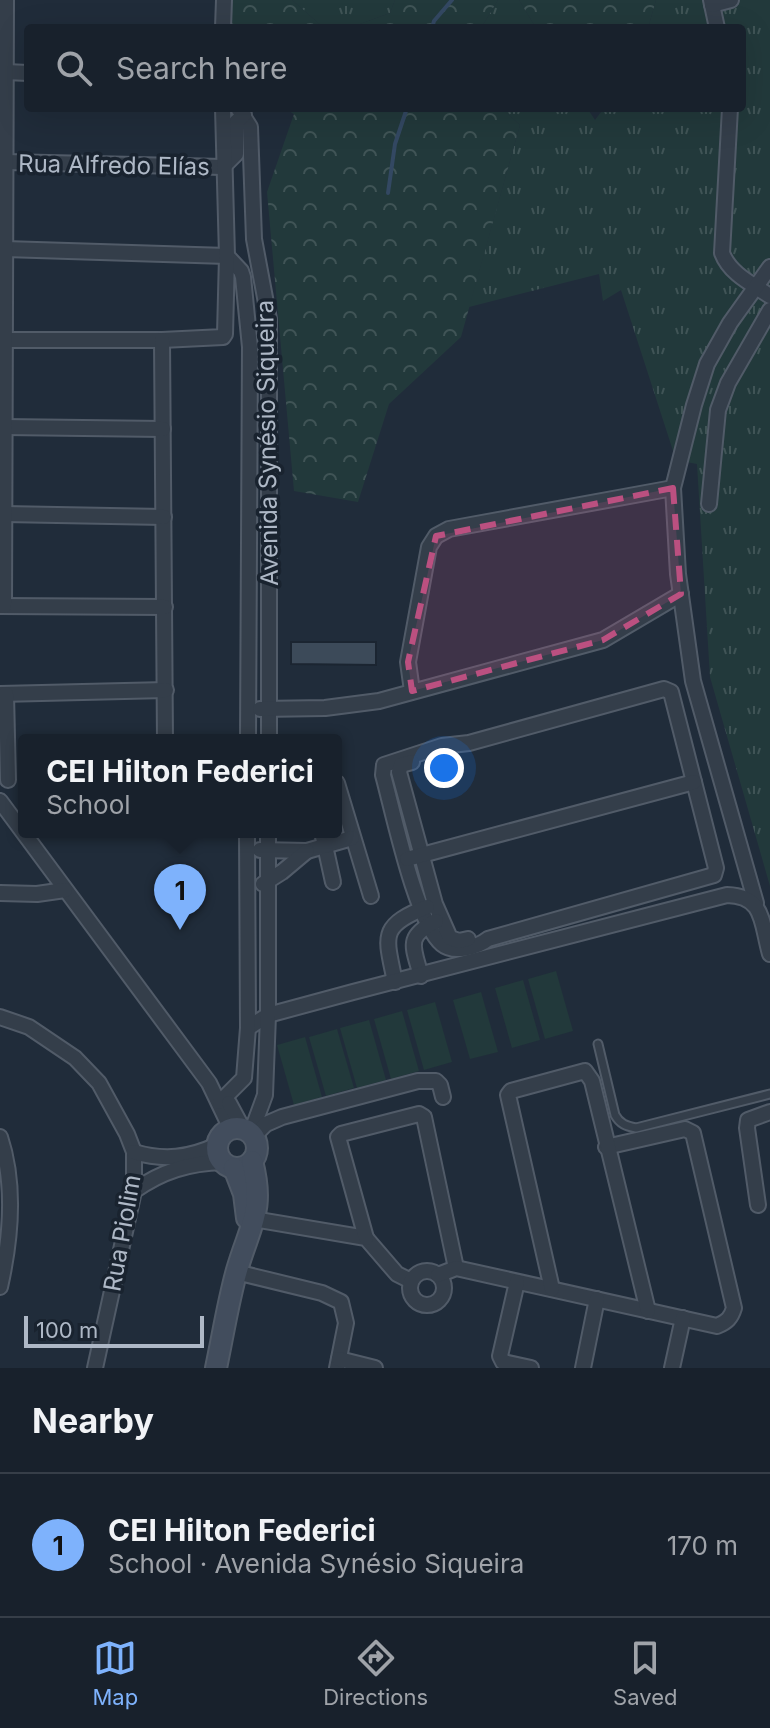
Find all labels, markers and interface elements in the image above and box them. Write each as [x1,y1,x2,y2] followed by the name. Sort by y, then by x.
[24,24,746,112] search box
[52,46,96,90] icon: search
[116,50,288,86] text: Search here
[18,149,210,181] street label: Rua Alfredo Elías
[250,300,284,586] street label: Avenida Synésio Siqueira
[18,734,342,838] popup
[424,748,464,788] your location
[46,753,314,789] text: CEI Hilton Federici
[46,789,131,820] text: School
[154,864,206,930] pin: 1
[97,1172,147,1294] street label: Rua Piolim
[24,1312,204,1348] scale bar
[36,1317,98,1343] text: 100 m
[32,1400,154,1441] text: Nearby
[108,1512,376,1548] text: CEI Hilton Federici
[52,1530,64,1561] text: 1
[667,1530,738,1561] text: 170 m
[108,1548,524,1579] text: School · Avenida Synésio Siqueira
[93,1636,138,1710] tab: Map
[323,1636,428,1710] tab: Directions
[613,1636,677,1710] tab: Saved

